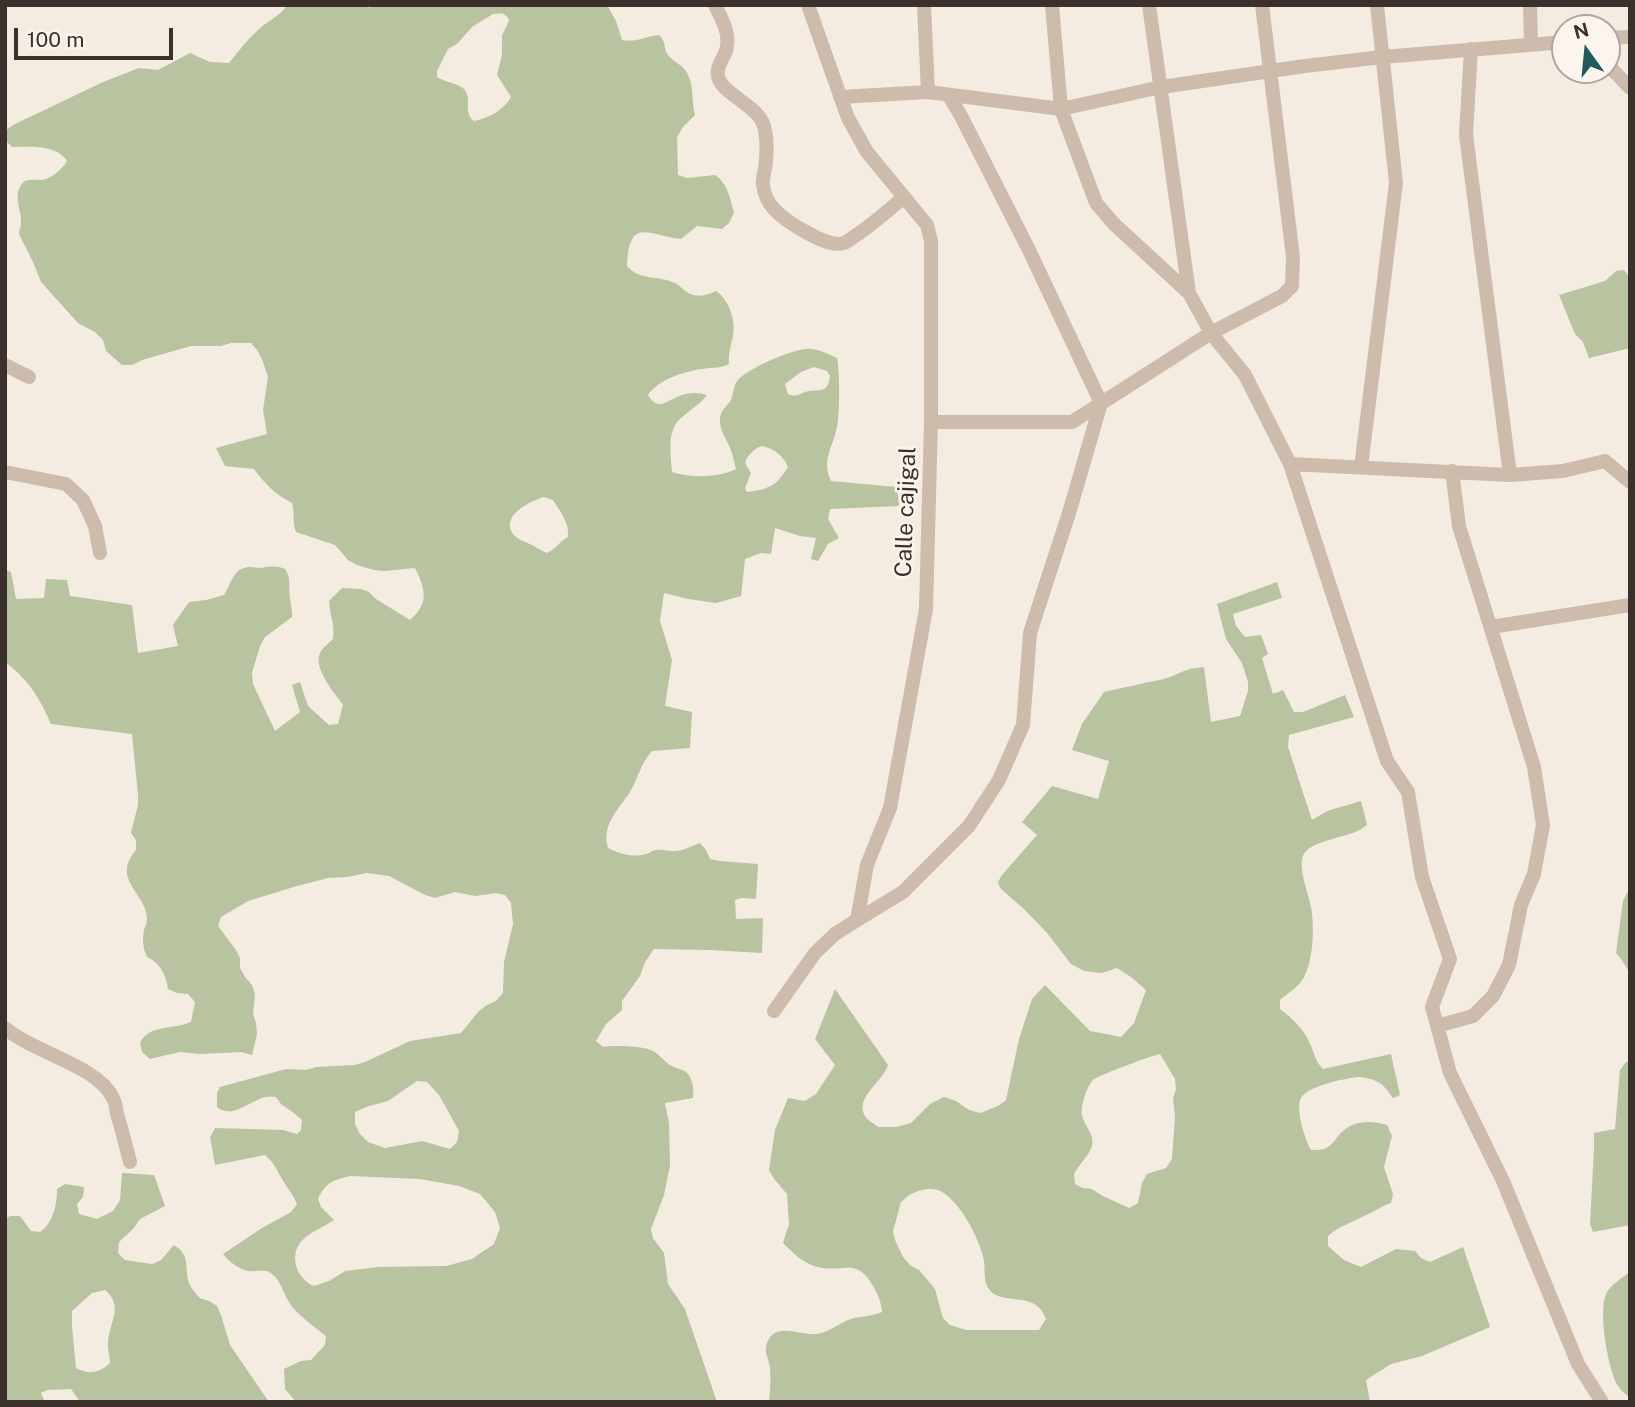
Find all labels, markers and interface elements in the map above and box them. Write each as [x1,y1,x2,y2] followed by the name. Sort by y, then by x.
[18,14,177,58] scale bar
[1551,14,1621,84] north arrow
[1571,18,1591,43] text: N
[27,27,84,52] text: 100 m
[890,446,922,578] street label: Calle cajigal

